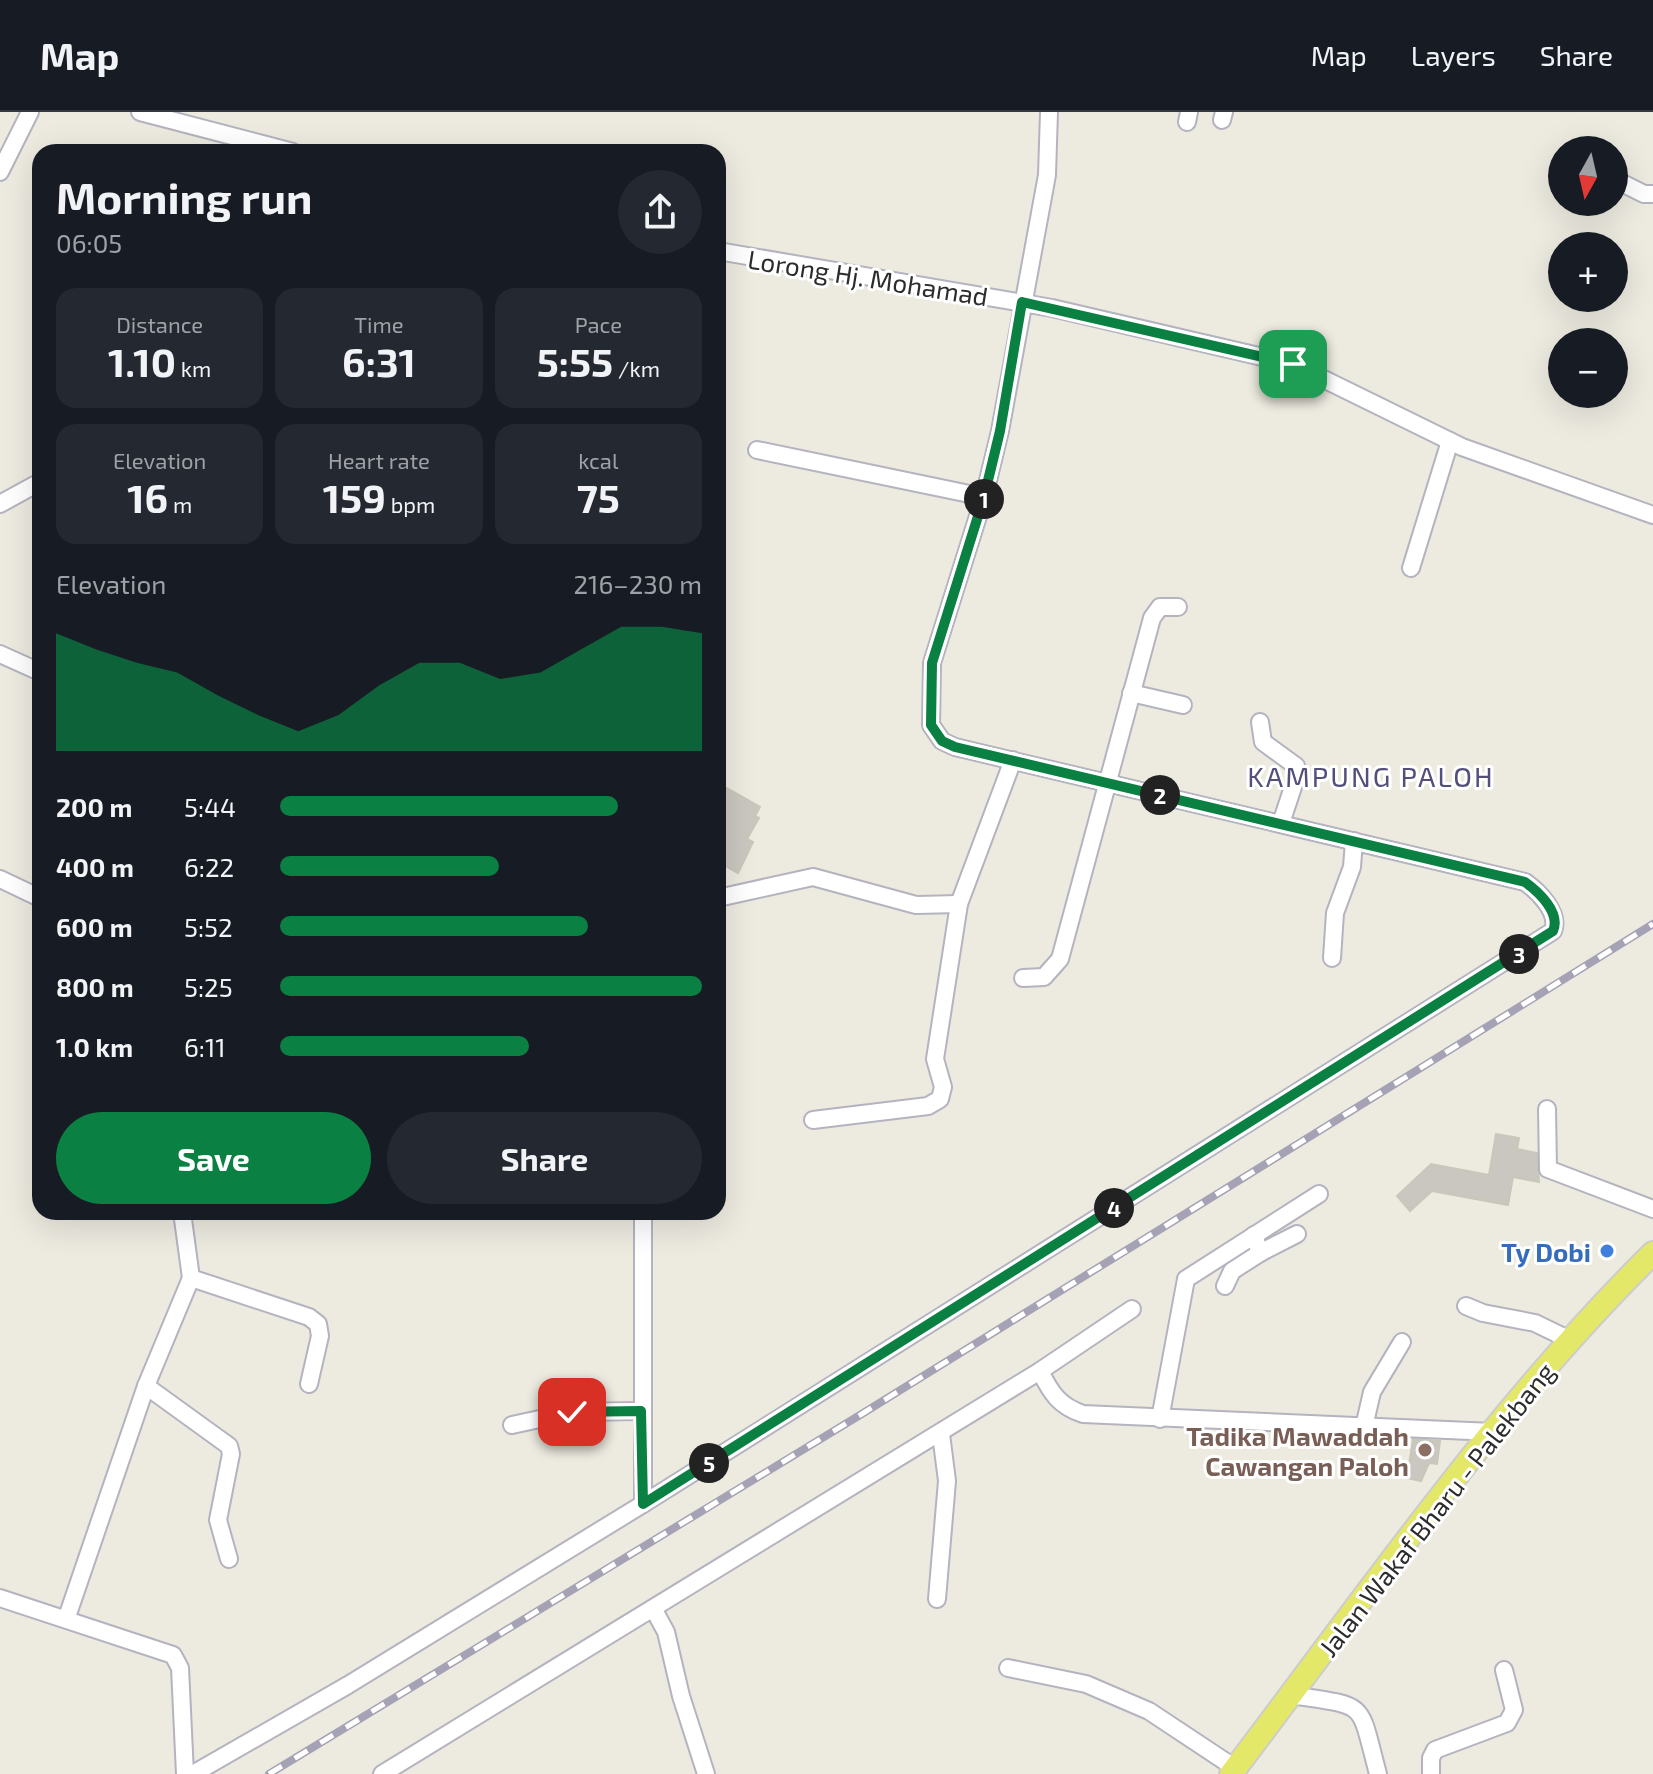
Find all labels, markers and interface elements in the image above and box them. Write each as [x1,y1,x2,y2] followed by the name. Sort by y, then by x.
[40,32,119,78] text: Map
[1311,38,1367,72] text: Map
[1411,38,1496,72] text: Layers
[1540,38,1613,72] text: Share
[1548,136,1628,216] north arrow
[1548,136,1628,408] map controls
[56,170,312,223] text: Morning run
[618,170,702,254] button: share
[56,227,122,258] text: 06:05
[1548,232,1628,312] button: +
[746,243,990,311] street label: Lorong Hj. Mohamad
[116,311,203,337] text: Distance
[354,311,404,337] text: Time
[575,311,622,337] text: Pace
[1548,328,1628,408] button: −
[1259,330,1327,398] pin
[108,337,176,385] text: 1.10
[342,337,416,385] text: 6:31
[537,337,613,385] text: 5:55
[1271,342,1315,386] icon: arrive
[176,355,211,381] text: km
[613,355,660,381] text: /km
[113,447,206,473] text: Elevation
[328,447,430,473] text: Heart rate
[578,447,618,473] text: kcal
[127,473,168,521] text: 16
[323,473,386,521] text: 159
[577,473,620,521] text: 75
[964,479,1004,519] pin: 1
[979,486,989,512] text: 1
[168,491,192,517] text: m
[386,491,435,517] text: bpm
[56,568,166,599] text: Elevation
[573,568,702,599] text: 216–230 m
[1247,759,1495,793] district label: KAMPUNG PALOH
[1140,775,1180,815] pin: 2
[1154,782,1166,808] text: 2
[56,791,132,822] text: 200 m
[184,791,236,822] text: 5:44
[56,851,134,882] text: 400 m
[184,851,234,882] text: 6:22
[56,911,133,942] text: 600 m
[184,911,233,942] text: 5:52
[1499,934,1539,974] pin: 3
[1513,941,1525,967] text: 3
[56,971,134,1002] text: 800 m
[184,971,233,1002] text: 5:25
[56,1031,133,1062] text: 1.0 km
[184,1031,226,1062] text: 6:11
[56,1112,371,1204] button: Save
[387,1112,702,1204] button: Share
[1094,1188,1134,1228] pin: 4
[1107,1195,1121,1221] text: 4
[1501,1236,1591,1268] place label: Ty Dobi
[1598,1242,1616,1260] marker: Ty Dobi
[1312,1356,1560,1662] street label: Jalan Wakaf Bharu - Palekbang
[538,1378,606,1446] pin
[550,1390,594,1434] icon: check
[1186,1420,1409,1481] place label: Tadika Mawaddah Cawangan Paloh
[1416,1441,1434,1459] marker: Tadika Mawaddah Cawangan Paloh
[689,1443,729,1483] pin: 5
[703,1450,715,1476] text: 5

